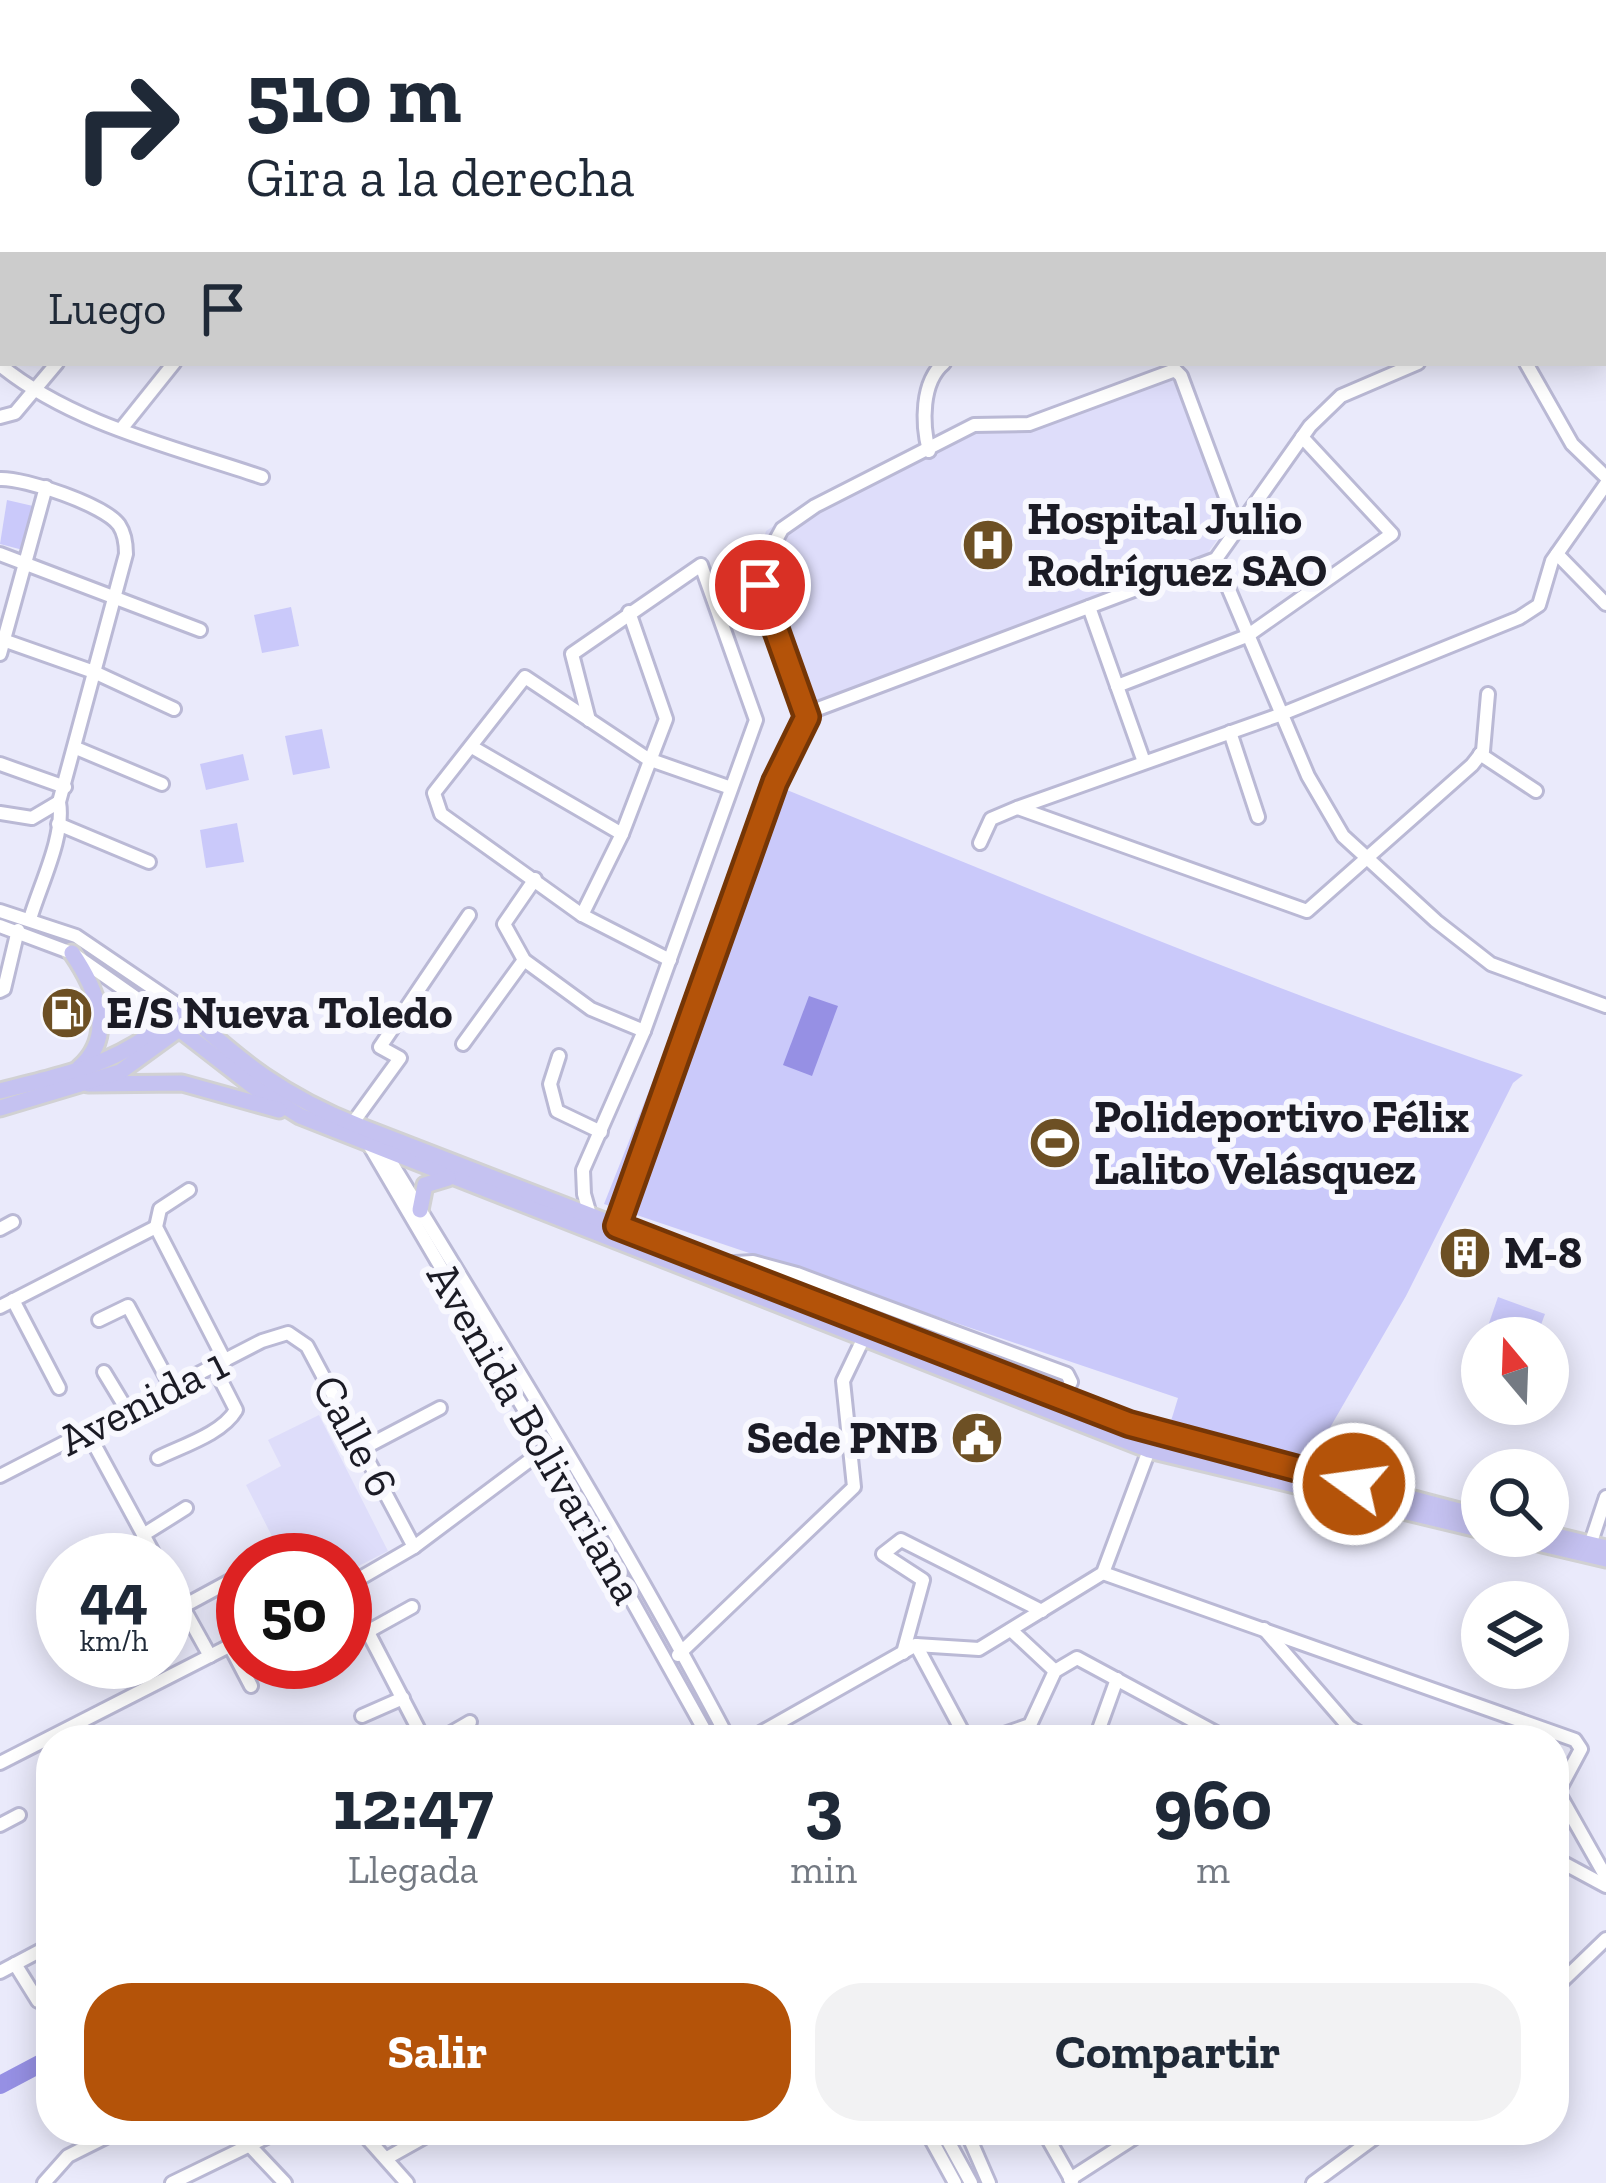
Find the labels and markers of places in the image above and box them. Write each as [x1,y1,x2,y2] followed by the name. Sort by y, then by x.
[1027,492,1327,598] place label: Hospital Julio Rodríguez SAO
[960,517,1016,573] hospital icon: Hospital Julio Rodríguez SAO
[709,534,811,636] pin
[39,985,95,1041] fuel station icon: E/S Nueva Toledo
[106,986,453,1040] place label: E/S Nueva Toledo
[1094,1090,1469,1196] place label: Polideportivo Félix Lalito Velásquez
[1027,1115,1083,1171] sports icon: Polideportivo Félix Lalito Velásquez
[1437,1225,1493,1281] building icon: M-8
[1504,1226,1582,1280] place label: M-8
[949,1410,1005,1466] public building icon: Sede PNB
[747,1411,938,1465] place label: Sede PNB

